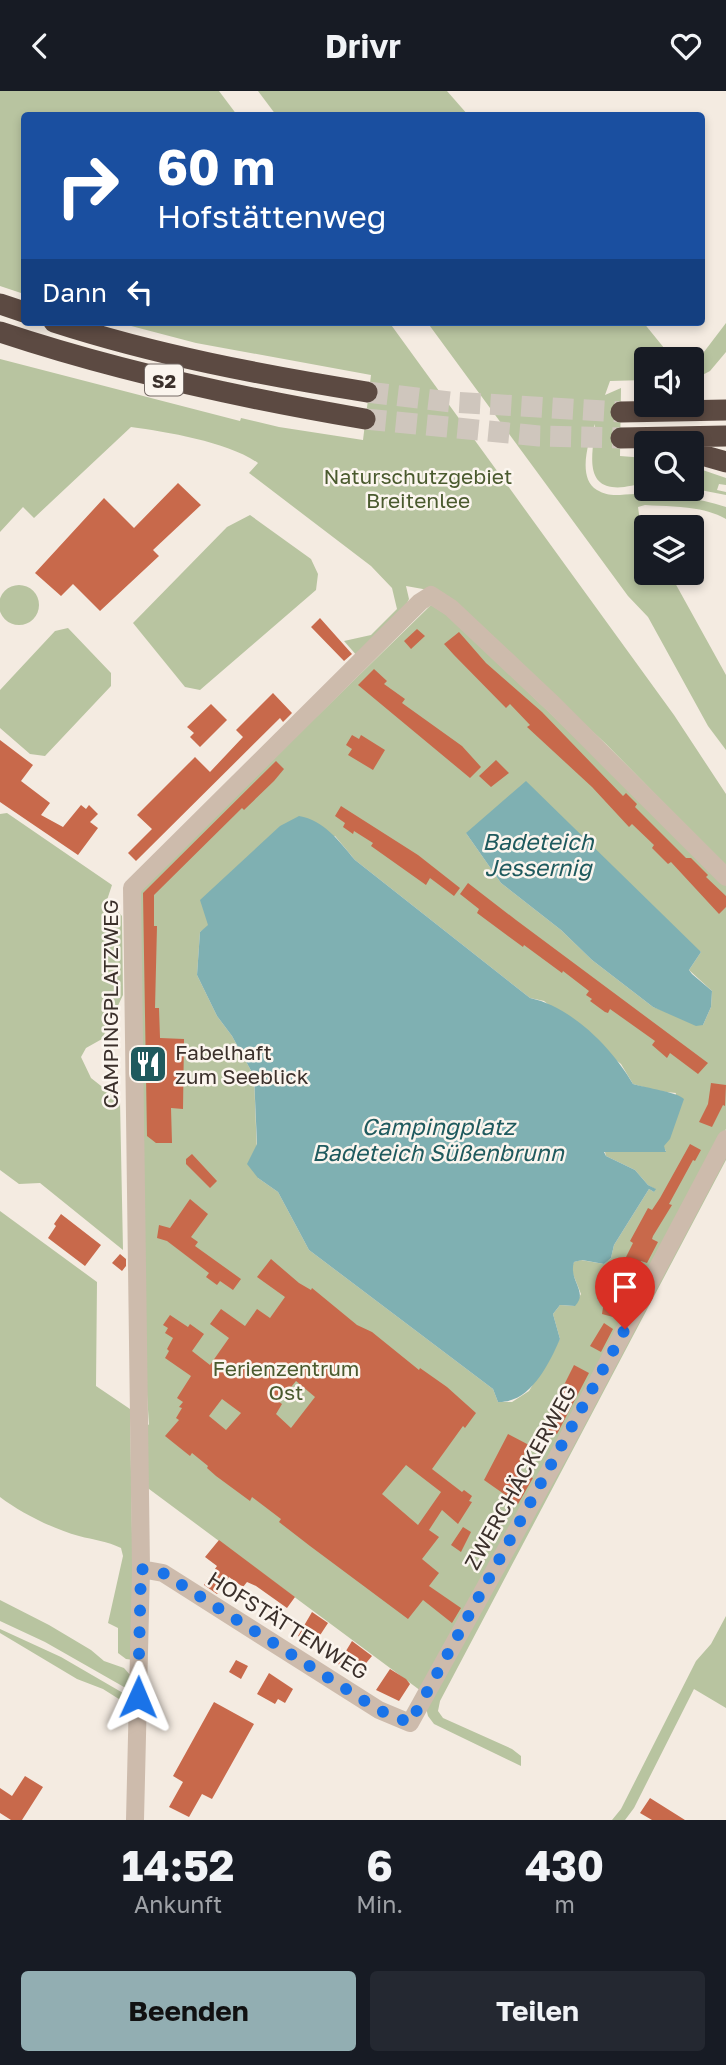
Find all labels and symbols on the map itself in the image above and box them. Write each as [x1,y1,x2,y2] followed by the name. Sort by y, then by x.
[145,365,183,395] road number: S2
[324,463,512,513] park label: Naturschutzgebiet Breitenlee
[482,827,594,881] water label: Badeteich Jessernig
[97,899,123,1109] street label: CAMPINGPLATZWEG
[175,1039,309,1089] place label: Fabelhaft zum Seeblick
[127,1043,169,1085] restaurant icon: Fabelhaft zum Seeblick
[312,1112,565,1166] water label: Campingplatz Badeteich Süßenbrunn
[595,1257,655,1329] pin
[213,1355,359,1405] park label: Ferienzentrum Ost
[458,1380,582,1574] street label: ZWERCHÄCKERWEG
[203,1565,373,1685] street label: HOFSTÄTTENWEG
[101,1660,175,1734] position arrow

